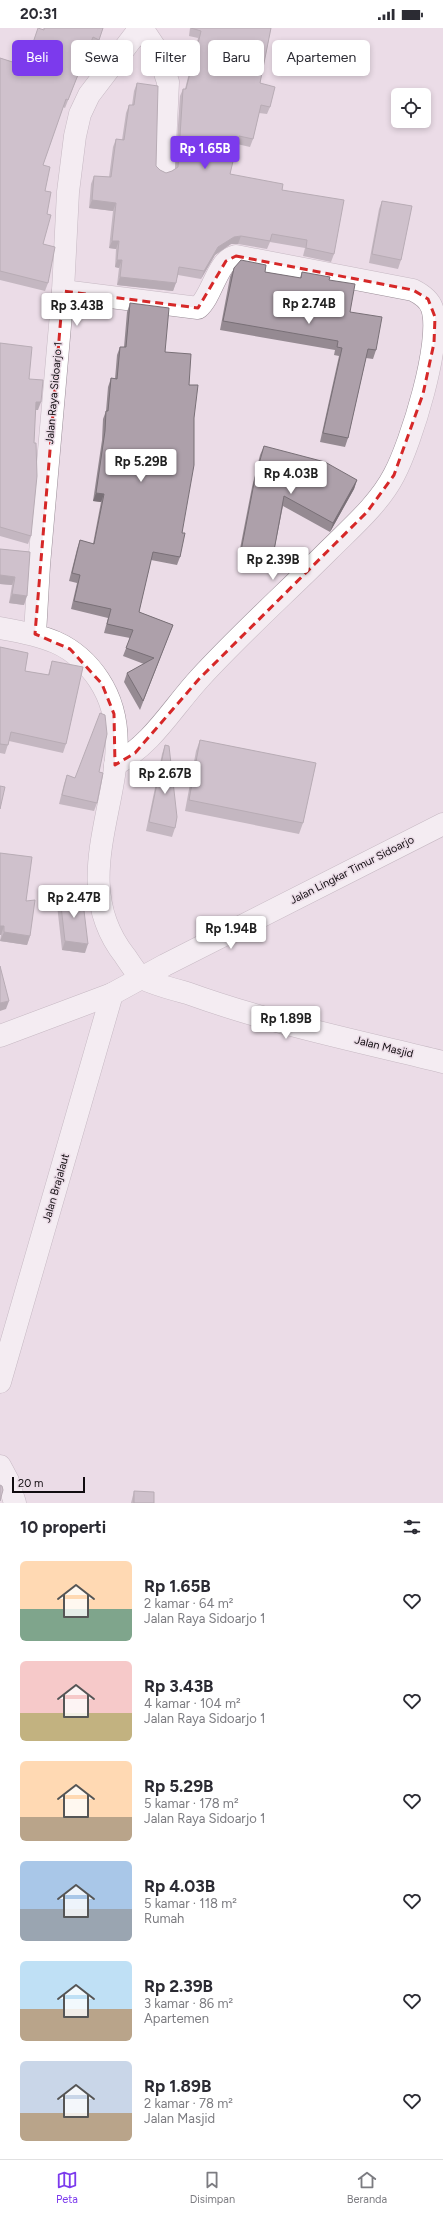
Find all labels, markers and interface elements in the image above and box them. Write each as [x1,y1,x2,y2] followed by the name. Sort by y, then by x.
[20,5,58,23] text: 20:31
[12,40,63,76] chip: Beli
[71,40,133,76] chip: Sewa
[141,40,200,76] chip: Filter
[208,40,264,76] chip: Baru
[272,40,370,76] chip: Apartemen
[391,88,431,128] map controls
[391,88,431,128] button: locate
[164,136,246,170] pin: Rp 1.65B
[179,141,231,156] text: Rp 1.65B
[268,291,350,325] pin: Rp 2.74B
[36,293,118,327] pin: Rp 3.43B
[282,296,336,311] text: Rp 2.74B
[50,298,104,313] text: Rp 3.43B
[43,341,65,445] street label: Jalan Raya Sidoarjo 1
[100,449,182,483] pin: Rp 5.29B
[114,454,168,469] text: Rp 5.29B
[250,461,332,495] pin: Rp 4.03B
[264,466,318,481] text: Rp 4.03B
[232,547,314,581] pin: Rp 2.39B
[247,552,299,567] text: Rp 2.39B
[124,761,206,795] pin: Rp 2.67B
[139,766,191,781] text: Rp 2.67B
[288,833,416,907] street label: Jalan Lingkar Timur Sidoarjo
[33,885,115,919] pin: Rp 2.47B
[47,890,101,905] text: Rp 2.47B
[190,916,272,950] pin: Rp 1.94B
[205,921,257,936] text: Rp 1.94B
[245,1006,327,1040] pin: Rp 1.89B
[260,1011,312,1026] text: Rp 1.89B
[353,1033,415,1061] street label: Jalan Masjid
[40,1152,72,1224] street label: Jalan Brajalaut
[12,1475,85,1494] scale bar
[18,1477,43,1490] text: 20 m
[401,1516,423,1538] icon: filters
[20,1517,106,1537] text: 10 properti
[144,1576,211,1596] text: Rp 1.65B
[52,1577,100,1625] icon: home
[401,1590,423,1612] icon: heart
[144,1596,233,1611] text: 2 kamar · 64 m²
[144,1611,265,1626] text: Jalan Raya Sidoarjo 1
[144,1676,214,1696] text: Rp 3.43B
[52,1677,100,1725] icon: home
[401,1690,423,1712] icon: heart
[144,1696,241,1711] text: 4 kamar · 104 m²
[144,1711,265,1726] text: Jalan Raya Sidoarjo 1
[144,1776,213,1796] text: Rp 5.29B
[52,1777,100,1825] icon: home
[401,1790,423,1812] icon: heart
[144,1796,239,1811] text: 5 kamar · 178 m²
[144,1811,265,1826] text: Jalan Raya Sidoarjo 1
[144,1876,215,1896] text: Rp 4.03B
[52,1877,100,1925] icon: home
[401,1890,423,1912] icon: heart
[144,1896,237,1911] text: 5 kamar · 118 m²
[144,1911,184,1926] text: Rumah
[144,1976,213,1996] text: Rp 2.39B
[52,1977,100,2025] icon: home
[401,1990,423,2012] icon: heart
[144,1996,233,2011] text: 3 kamar · 86 m²
[144,2011,209,2026] text: Apartemen
[144,2076,211,2096] text: Rp 1.89B
[52,2077,100,2125] icon: home
[401,2090,423,2112] icon: heart
[144,2096,233,2111] text: 2 kamar · 78 m²
[144,2111,215,2126] text: Jalan Masjid
[56,2169,78,2206] tab: Peta
[190,2169,235,2206] tab: Disimpan
[347,2169,387,2206] tab: Beranda

